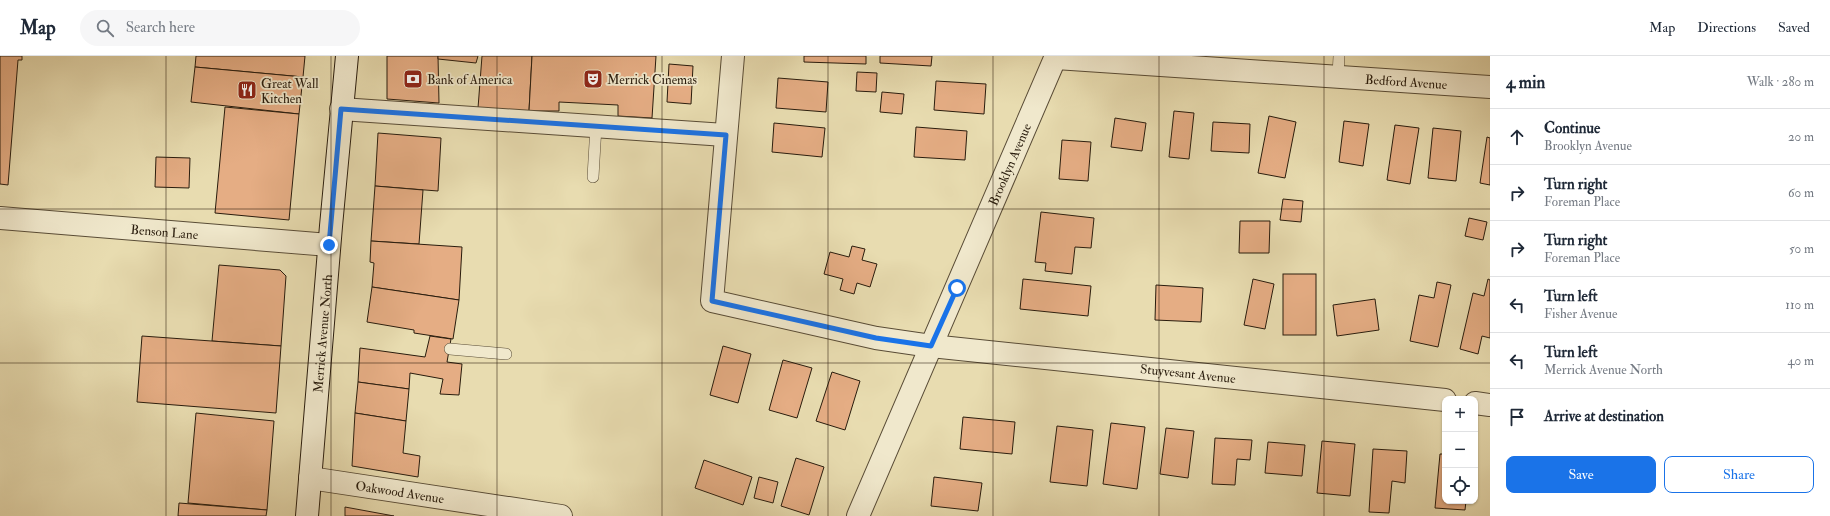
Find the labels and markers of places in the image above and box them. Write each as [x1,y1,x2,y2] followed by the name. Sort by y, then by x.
[402,68,424,90] bank icon: Bank of America
[582,68,604,90] theatre icon: Merrick Cinemas
[427,72,513,88] place label: Bank of America
[607,72,698,88] place label: Merrick Cinemas
[261,76,319,107] place label: Great Wall Kitchen
[236,79,258,101] restaurant icon: Great Wall Kitchen

